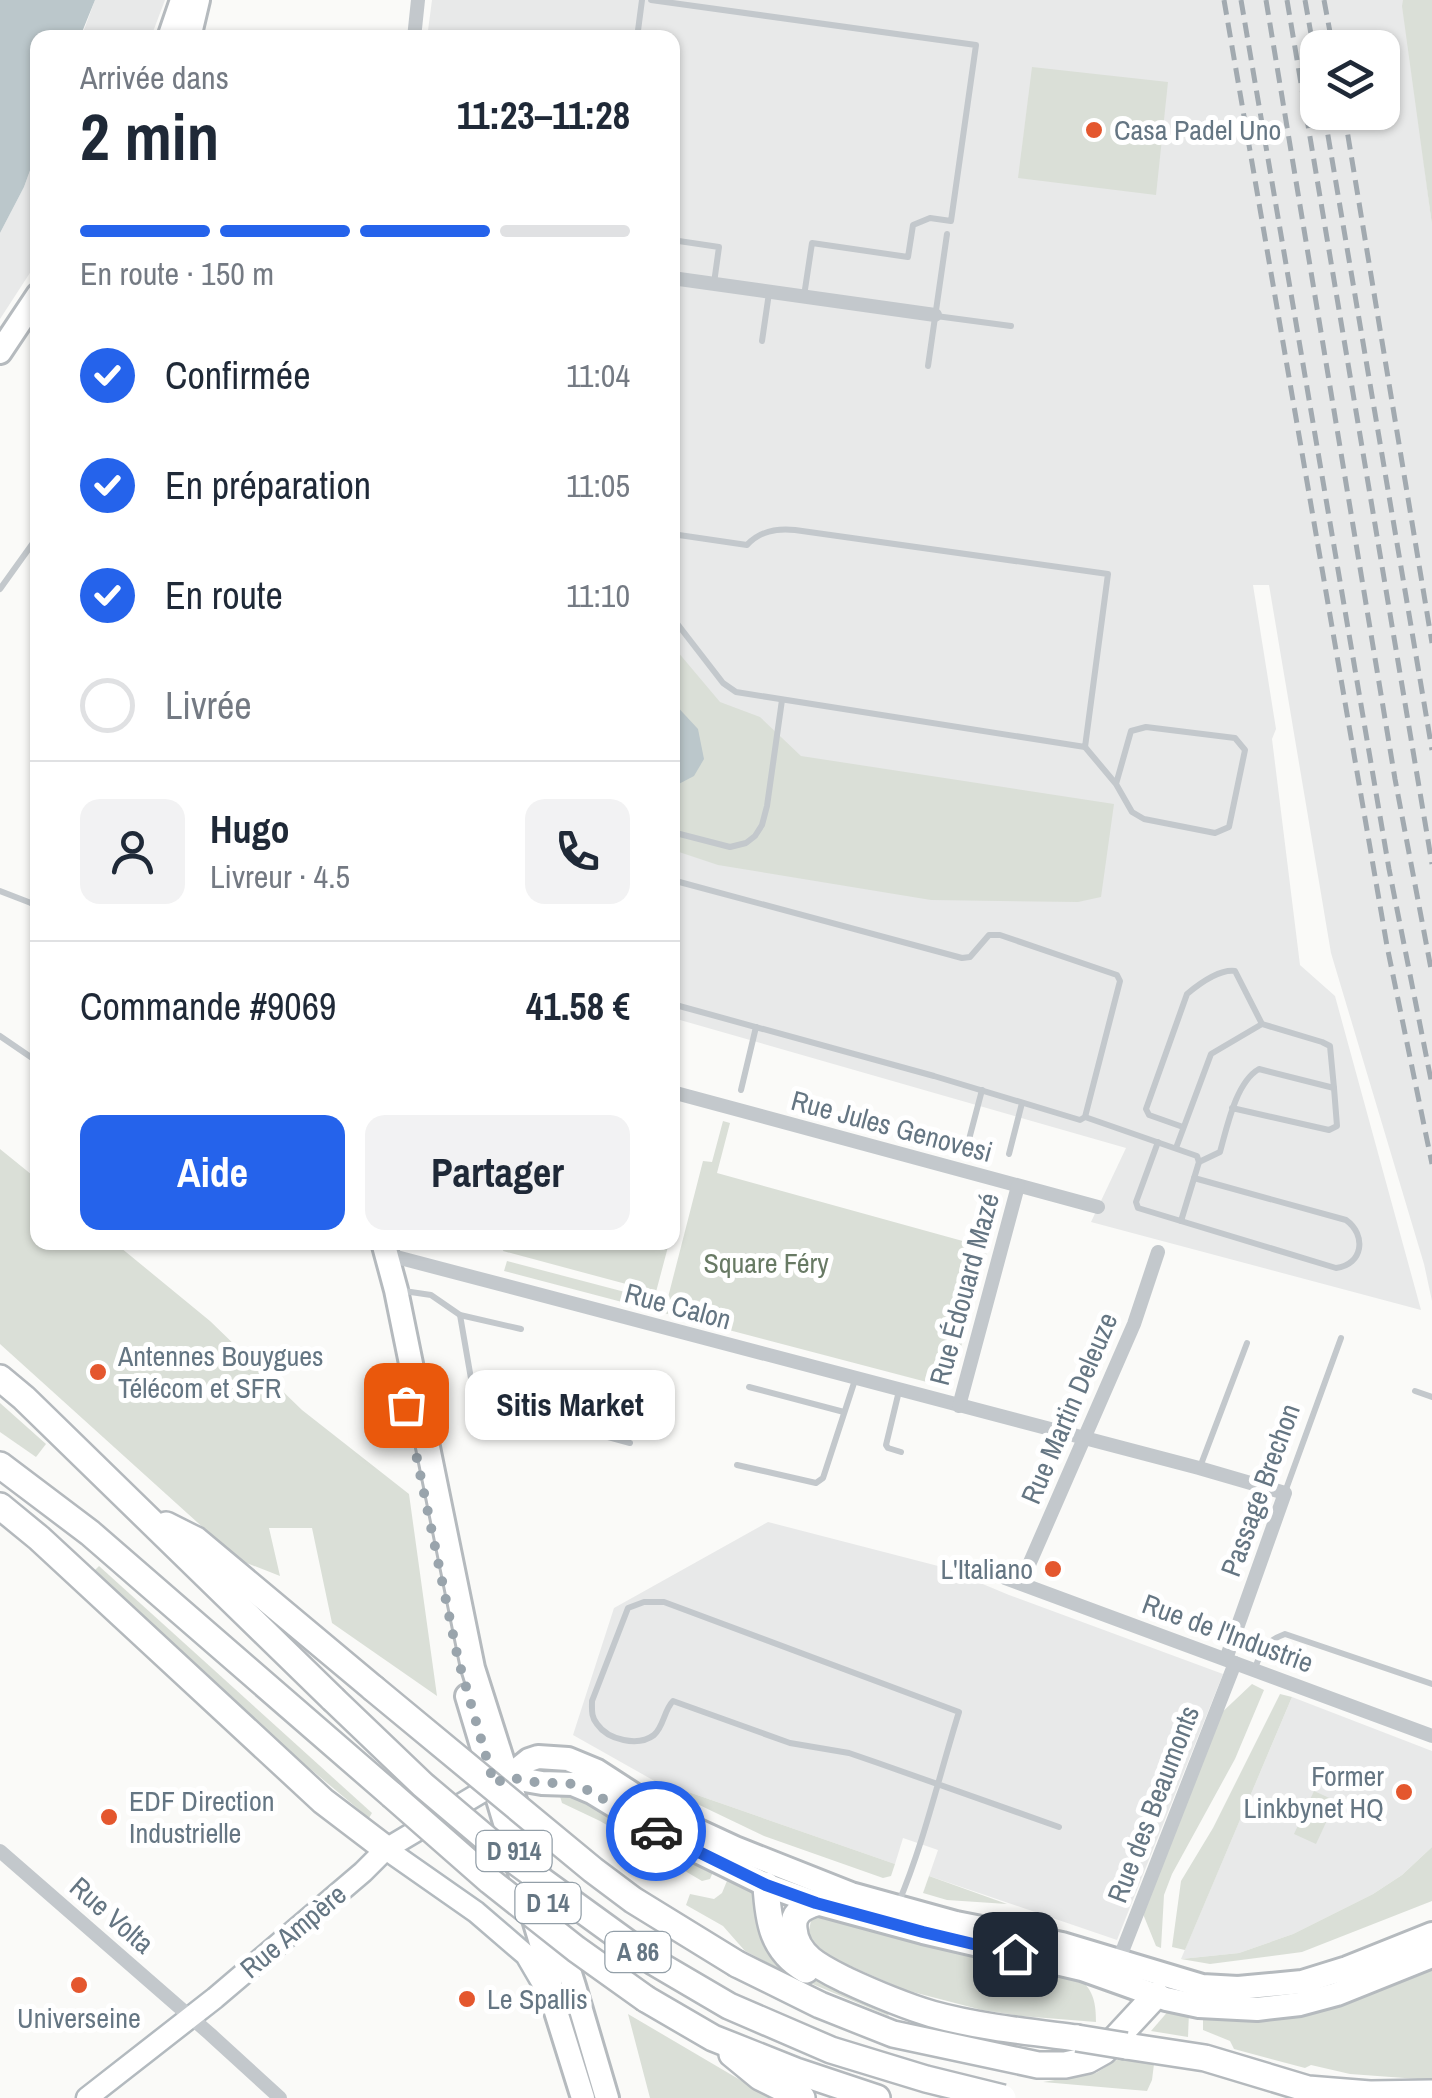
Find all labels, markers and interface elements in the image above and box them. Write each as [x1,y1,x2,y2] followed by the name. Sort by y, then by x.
[1300,30,1400,130] map controls
[1300,30,1400,130] button: layers
[80,56,229,99] text: Arrivée dans
[457,90,630,141] text: 11:23–11:28
[80,93,219,180] text: 2 min
[1114,111,1281,149] place label: Casa Padel Uno
[1083,119,1105,141] marker: Casa Padel Uno
[80,252,274,295] text: En route · 150 m
[80,348,135,403] icon: check
[165,350,310,401] text: Confirmée
[566,354,630,397] text: 11:04
[80,458,135,513] icon: check
[165,460,371,511] text: En préparation
[566,464,630,507] text: 11:05
[80,568,135,623] icon: check
[165,570,283,621] text: En route
[566,574,630,617] text: 11:10
[165,680,252,731] text: Livrée
[80,799,185,904] button: person
[525,799,630,904] button: phone
[210,804,290,855] text: Hugo
[210,855,350,898] text: Livreur · 4.5
[80,981,336,1032] text: Commande #9069
[526,981,630,1032] text: 41.58 €
[787,1081,997,1171] street label: Rue Jules Genovesi
[80,1115,345,1230] button: Aide
[365,1115,630,1230] button: Partager
[920,1189,1008,1389] street label: Rue Édouard Mazé
[703,1244,829,1282] park label: Square Féry
[621,1274,735,1338] street label: Rue Calon
[1012,1307,1126,1509] street label: Rue Martin Deleuze
[117,1337,324,1407] place label: Antennes Bouygues Télécom et SFR
[87,1361,109,1383] marker: Antennes Bouygues Télécom et SFR
[364,1363,449,1448] pin
[466,1370,676,1440] callout: Sitis Market
[379,1378,434,1433] icon: bag
[496,1383,644,1426] text: Sitis Market
[1211,1398,1309,1582] street label: Passage Brechon
[941,1550,1033,1588] place label: L'Italiano
[1042,1558,1064,1580] marker: L'Italiano
[1137,1584,1319,1682] street label: Rue de l'Industrie
[1098,1700,1208,1908] street label: Rue des Beaumonts
[1244,1757,1384,1827] place label: Former Linkbynet HQ
[606,1781,706,1881] courier
[1393,1781,1415,1803] marker: Former Linkbynet HQ
[129,1782,274,1852] place label: EDF Direction Industrielle
[629,1804,684,1859] icon: car
[98,1806,120,1828] marker: EDF Direction Industrielle
[476,1831,552,1871] road number: D 914
[62,1868,162,1962] street label: Rue Volta
[232,1875,354,1987] street label: Rue Ampère
[516,1883,580,1923] road number: D 14
[973,1912,1058,1997] pin
[988,1927,1043,1982] icon: home
[606,1932,670,1972] road number: A 86
[68,1974,90,1996] marker: Universeine
[487,1980,588,2018] place label: Le Spallis
[456,1988,478,2010] marker: Le Spallis
[17,1999,141,2037] place label: Universeine

